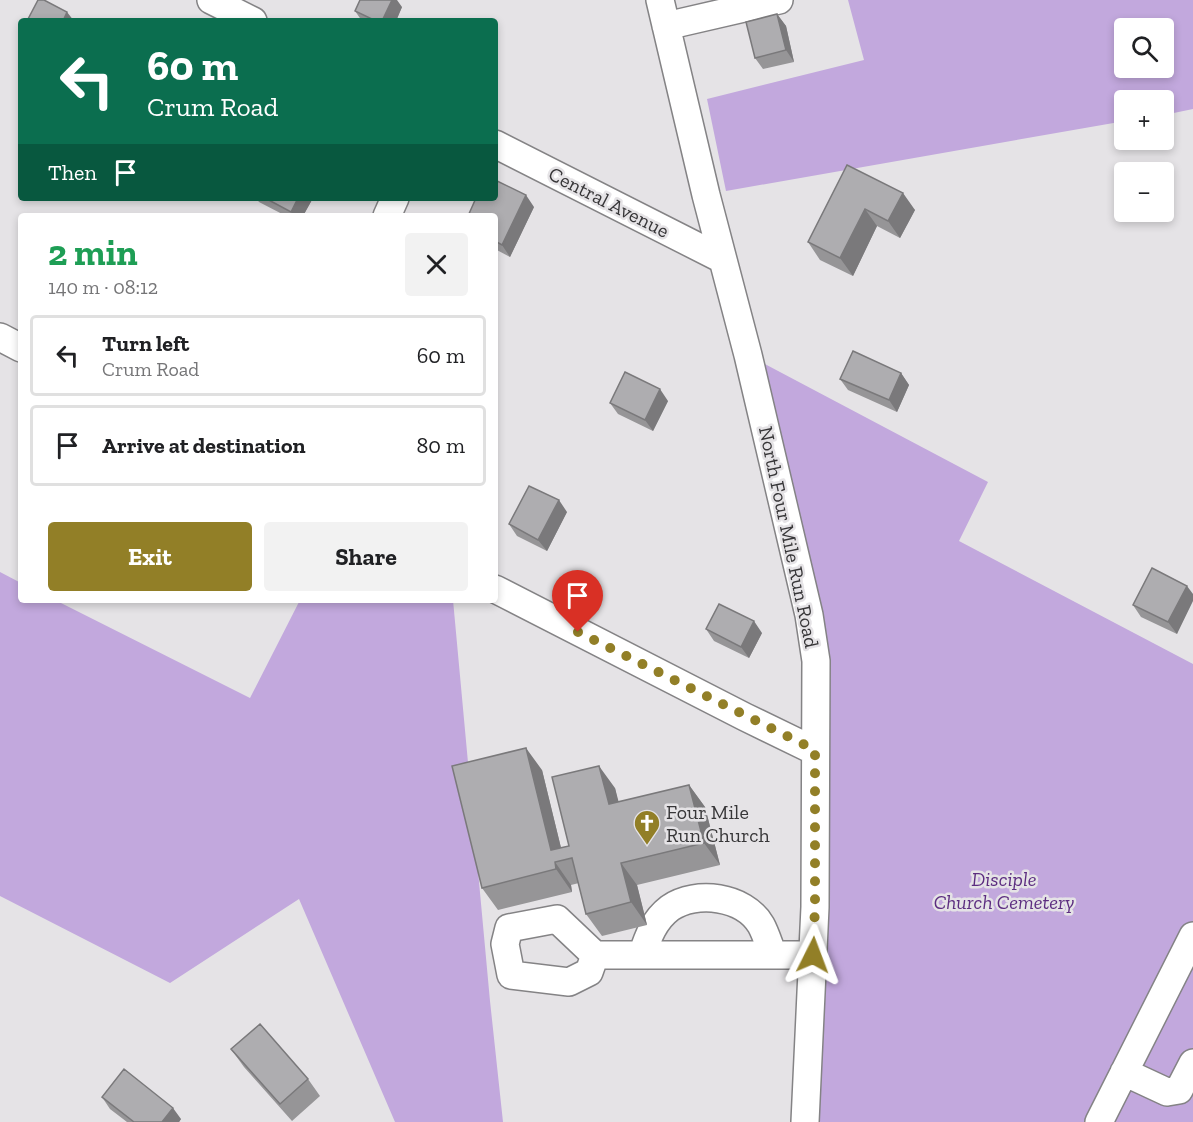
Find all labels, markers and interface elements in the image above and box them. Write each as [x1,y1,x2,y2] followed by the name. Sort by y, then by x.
[1114,18,1174,222] map controls
[1114,18,1174,78] button: search
[147,40,238,91] text: 60 m
[48,42,126,120] icon: left
[1114,90,1174,150] button: +
[147,91,278,123] text: Crum Road
[109,156,142,189] icon: arrive
[48,159,97,186] text: Then
[545,161,673,243] street label: Central Avenue
[1114,162,1174,222] button: −
[48,231,138,274] text: 2 min
[405,233,468,296] button: close
[48,275,158,299] text: 140 m · 08:12
[102,330,189,357] text: Turn left
[51,339,84,372] icon: left
[417,342,465,369] text: 60 m
[102,357,199,381] text: Crum Road
[754,424,824,650] street label: North Four Mile Run Road
[51,429,84,462] icon: arrive
[102,432,305,459] text: Arrive at destination
[417,432,465,459] text: 80 m
[48,522,252,591] button: Exit
[264,522,468,591] button: Share
[552,570,603,632] pin
[561,579,594,612] icon: arrive
[666,800,771,847] place label: Four Mile Run Church
[632,808,662,846] church icon: Four Mile Run Church
[934,867,1074,914] park label: Disciple Church Cemetery
[781,923,845,987] position arrow

